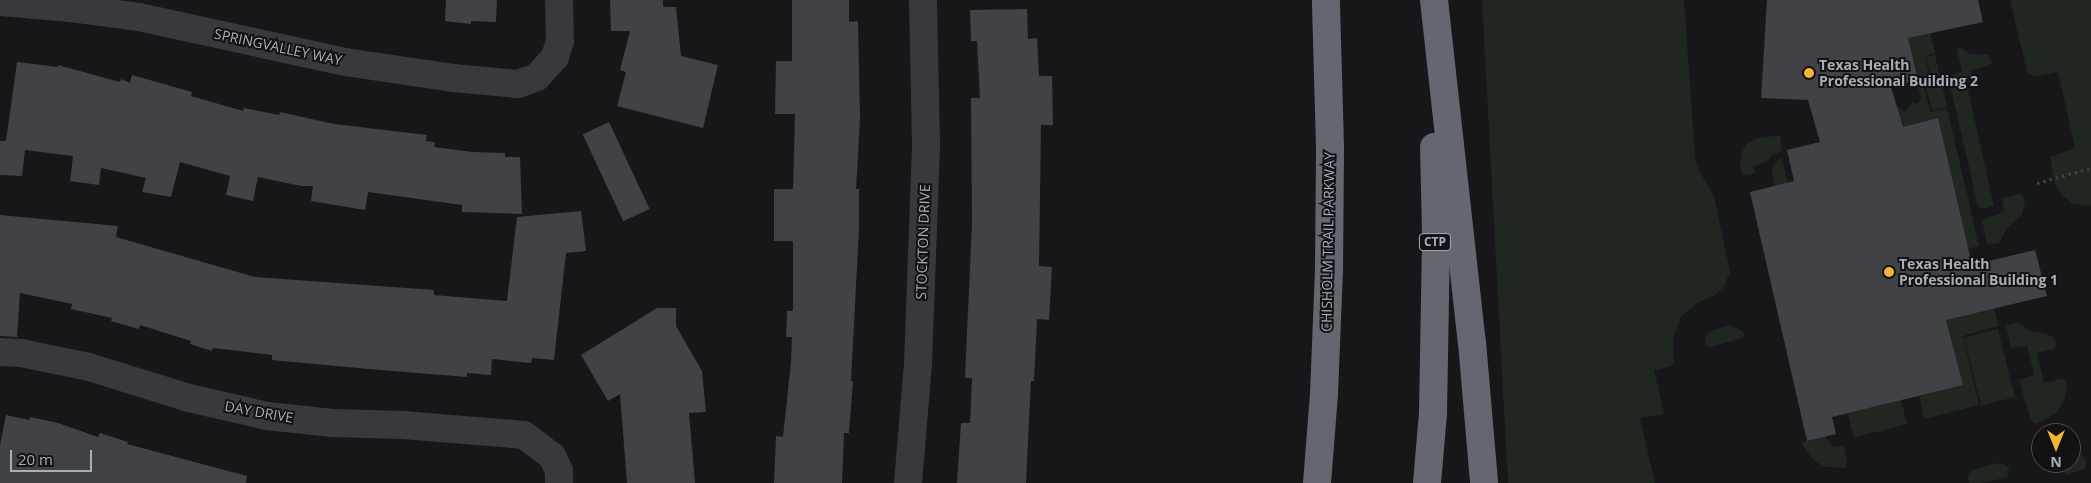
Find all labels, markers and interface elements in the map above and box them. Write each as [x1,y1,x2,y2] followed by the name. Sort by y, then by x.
[213,25,343,69] street label: SPRINGVALLEY WAY
[1819,57,1978,90] place label: Texas Health Professional Building 2
[1803,67,1815,79] marker: Texas Health Professional Building 2
[1318,152,1338,332] street label: CHISHOLM TRAIL PARKWAY
[913,184,933,300] street label: STOCKTON DRIVE
[1419,232,1451,252] road number: CTP
[1899,256,2058,288] place label: Texas Health Professional Building 1
[1883,266,1895,278] marker: Texas Health Professional Building 1
[223,398,295,426] street label: DAY DRIVE
[2031,423,2081,473] north arrow
[12,440,95,472] scale bar
[18,449,53,469] text: 20 m
[2050,453,2062,472] text: N

